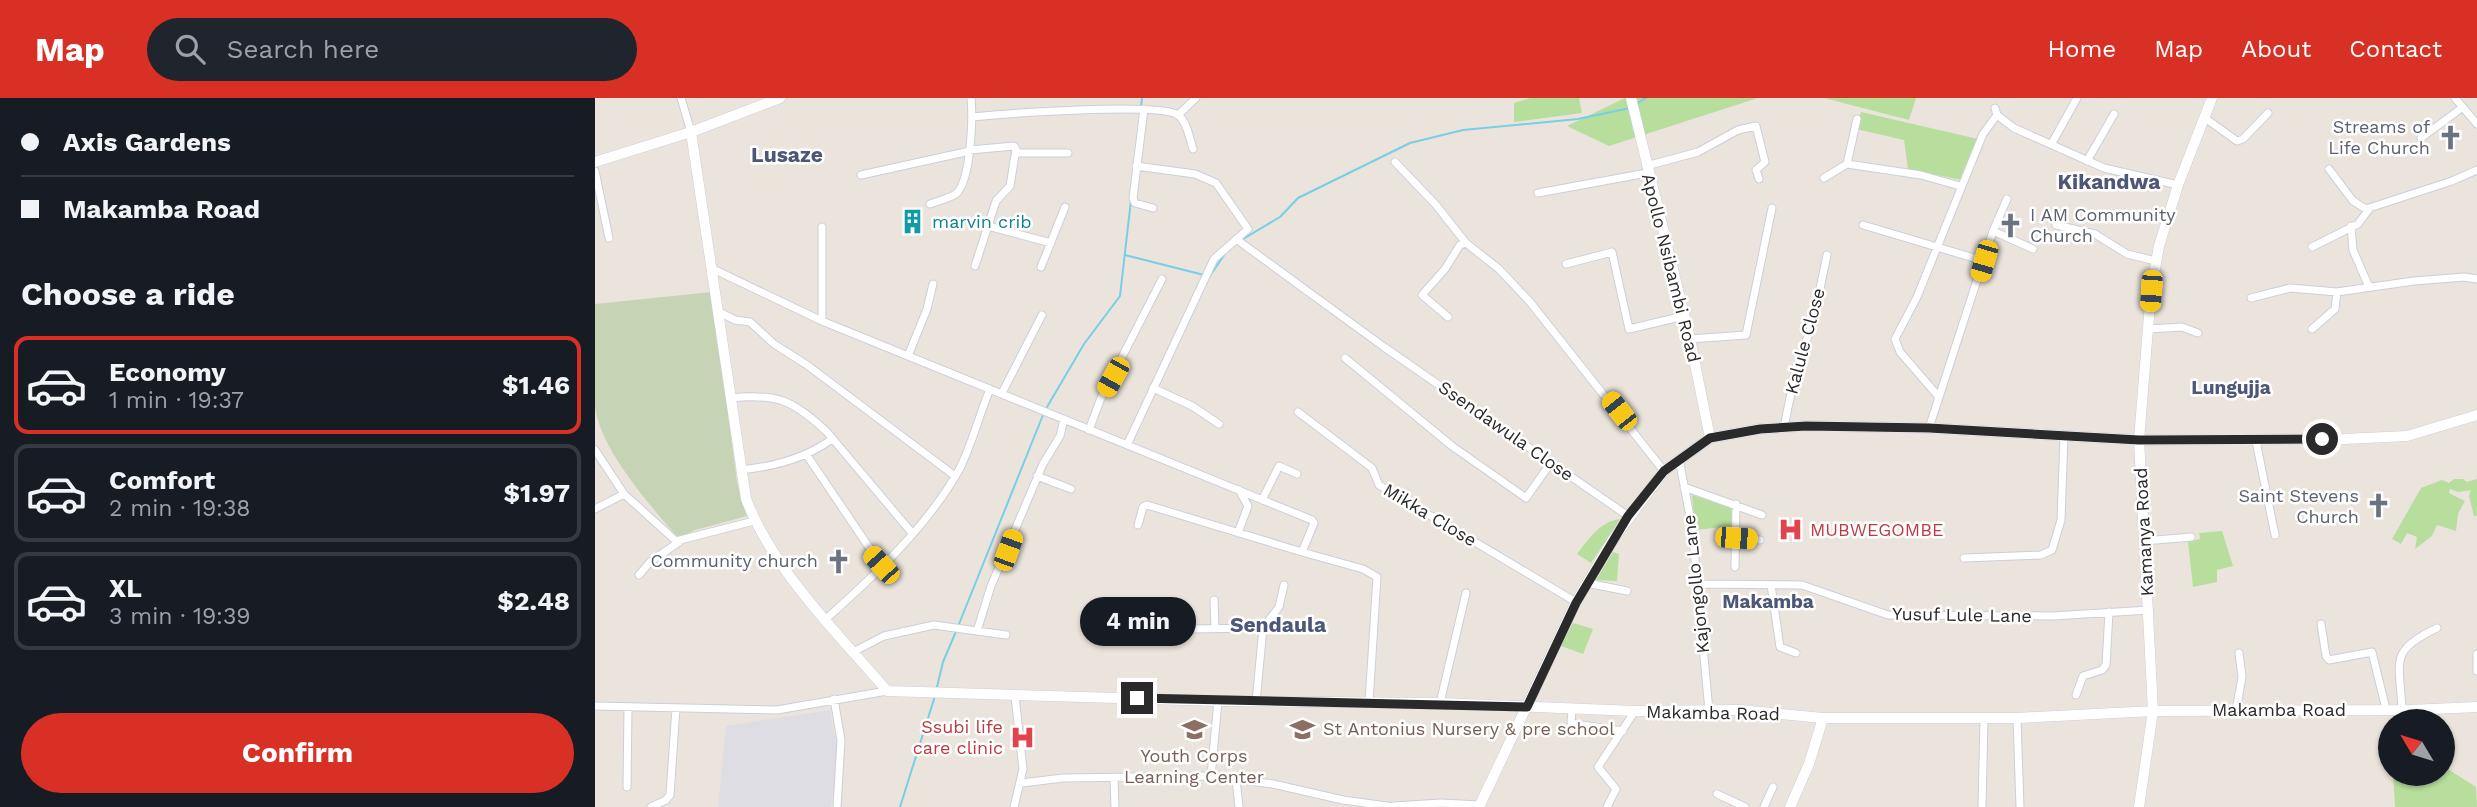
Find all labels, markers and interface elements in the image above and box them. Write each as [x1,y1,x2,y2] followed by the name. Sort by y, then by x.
[147,18,637,81] search box
[35,30,105,69] text: Map
[171,30,209,68] icon: search
[227,34,379,64] text: Search here
[2048,35,2116,63] text: Home
[2154,35,2203,63] text: Map
[2241,35,2311,63] text: About
[2349,35,2442,63] text: Contact
[2328,116,2430,158] place label: Streams of Life Church
[2436,123,2464,151] church icon: Streams of Life Church
[63,127,231,157] text: Axis Gardens
[751,142,823,167] district label: Lusaze
[2058,169,2161,194] district label: Kikandwa
[1638,171,1705,365] street label: Apollo Nsibambi Road
[63,194,260,224] text: Makamba Road
[2030,204,2176,246] place label: I AM Community Church
[898,208,926,236] building icon: marvin crib
[932,211,1032,232] place label: marvin crib
[1996,211,2024,239] church icon: I AM Community Church
[1969,238,2000,284] car
[2140,269,2163,313] car
[21,275,235,313] text: Choose a ride
[1780,286,1829,396] street label: Kalule Close
[25,354,88,417] icon: car
[1094,354,1133,400] car
[109,357,226,387] text: Economy
[502,370,570,400] text: $1.46
[1435,376,1578,485] street label: Ssendawula Close
[2191,376,2271,399] district label: Lungujja
[109,387,244,414] text: 1 min · 19:37
[1598,388,1641,434] car
[2306,423,2338,455] route start
[25,462,88,525] icon: car
[109,465,215,495] text: Comfort
[2130,467,2157,597] street label: Kamanya Road
[503,478,570,508] text: $1.97
[1380,479,1481,551] street label: Mikka Close
[2238,485,2359,527] place label: Saint Stevens Church
[2365,492,2393,520] church icon: Saint Stevens Church
[109,495,251,522] text: 2 min · 19:38
[1678,514,1713,654] street label: Kajongollo Lane
[1776,516,1804,544] hospital icon: MUBWEGOMBE
[1810,519,1943,540] place label: MUBWEGOMBE
[1715,526,1758,550] car
[991,527,1026,573] car
[860,542,903,588] car
[824,547,852,575] church icon: Community church
[650,550,818,571] place label: Community church
[25,570,88,633] icon: car
[109,573,142,603] text: XL
[497,586,570,616] text: $2.48
[1722,590,1814,613] district label: Makamba
[1079,596,1195,646] callout: 4 min
[109,603,251,630] text: 3 min · 19:39
[1892,603,2032,626] street label: Yusuf Lule Lane
[1106,608,1170,635] text: 4 min
[1230,612,1327,637] district label: Sendaula
[1121,682,1153,714] route end
[2212,699,2346,720] street label: Makamba Road
[1646,701,1780,724] street label: Makamba Road
[2378,709,2455,786] north arrow
[2378,709,2455,786] map controls
[21,713,574,793] button: Confirm
[1180,715,1208,743] school or university icon: Youth Corps Learning Center
[1289,715,1317,743] school or university icon: St Antonius Nursery & pre school
[913,716,1003,758] place label: Ssubi life care clinic
[1323,718,1615,739] place label: St Antonius Nursery & pre school
[1009,723,1037,751] hospital icon: Ssubi life care clinic
[1124,745,1264,787] place label: Youth Corps Learning Center

